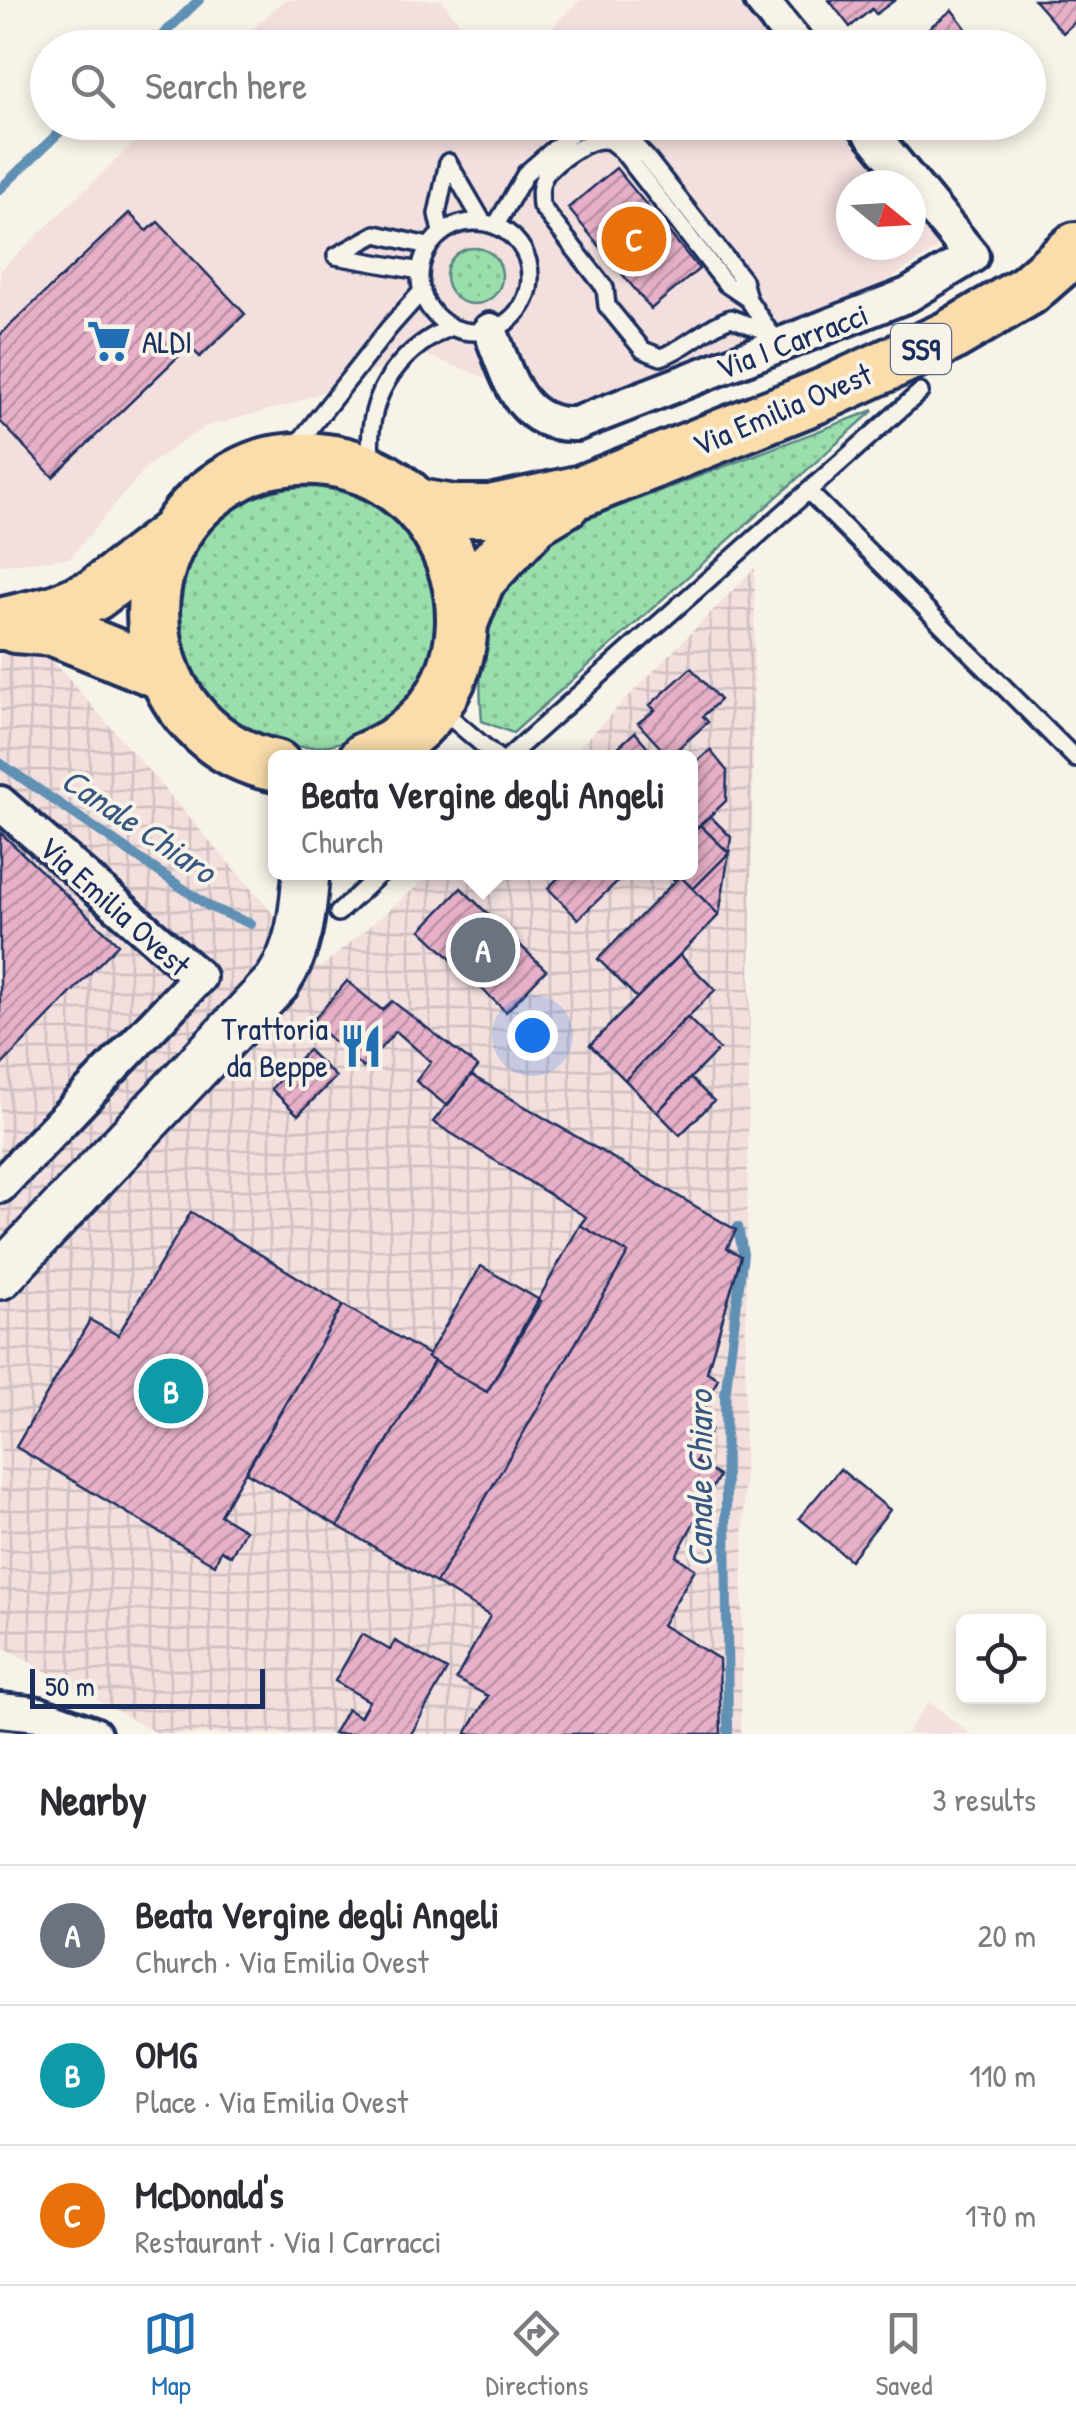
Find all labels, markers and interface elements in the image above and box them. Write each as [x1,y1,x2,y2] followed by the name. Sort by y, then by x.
[30,30,1046,140] search box
[65,58,120,113] icon: search
[145,59,307,111] text: Search here
[836,170,926,260] north arrow
[602,202,666,276] pin: C
[710,292,874,390] street label: Via I Carracci
[85,317,133,365] supermarket icon: ALDI
[142,320,192,363] place label: ALDI
[891,324,951,374] road number: SS9
[686,352,879,466] street label: Via Emilia Ovest
[268,750,698,880] popup
[53,756,228,896] water label: Canale Chiaro
[301,768,665,820] text: Beata Vergine degli Angeli
[301,820,383,863] text: Church
[30,826,201,986] street label: Via Emilia Ovest
[450,912,516,988] pin: A
[221,1007,328,1087] place label: Trattoria da Beppe
[507,1010,558,1061] your location
[337,1022,385,1070] restaurant icon: Trattoria da Beppe
[138,1354,204,1428] pin: B
[676,1388,723,1567] water label: Canale Chiaro
[956,1614,1046,1704] map controls
[956,1614,1046,1704] button: locate
[30,1664,265,1708] scale bar
[45,1667,95,1705] text: 50 m
[40,1771,147,1828] text: Nearby
[932,1778,1036,1821] text: 3 results
[135,1888,499,1940] text: Beata Vergine degli Angeli
[65,1914,80,1957] text: A
[978,1914,1036,1957] text: 20 m
[135,1940,428,1983] text: Church · Via Emilia Ovest
[135,2028,197,2080] text: OMG
[64,2054,81,2097] text: B
[969,2054,1036,2097] text: 110 m
[135,2080,408,2123] text: Place · Via Emilia Ovest
[135,2168,284,2220] text: McDonald's
[64,2194,81,2237] text: C
[965,2194,1036,2237] text: 170 m
[135,2220,442,2263] text: Restaurant · Via I Carracci
[143,2306,198,2404] tab: Map
[485,2306,588,2404] tab: Directions
[875,2306,933,2404] tab: Saved

